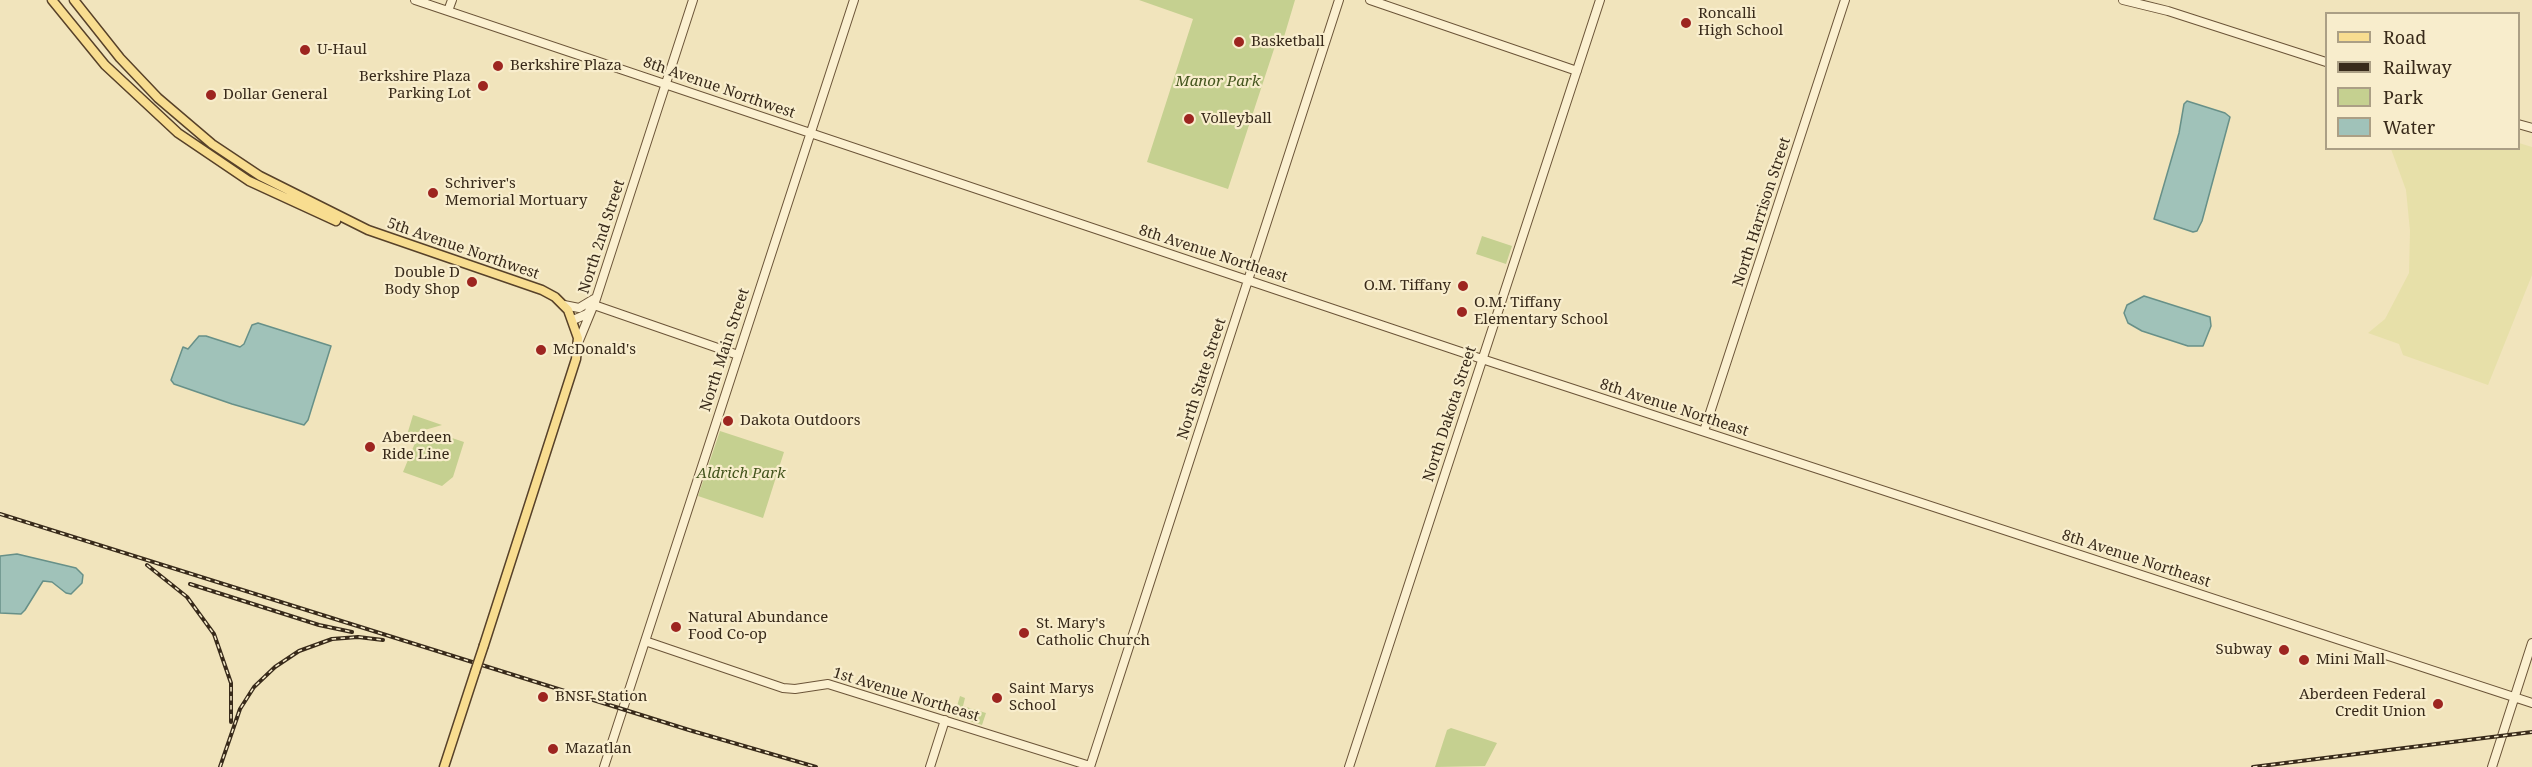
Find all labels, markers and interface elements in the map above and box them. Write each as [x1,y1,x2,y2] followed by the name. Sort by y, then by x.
[1698,5,1783,40] place label: Roncalli High School
[2325,12,2520,150] legend
[1679,16,1693,30] marker: Roncalli High School
[2383,25,2426,49] text: Road
[1251,33,1325,51] place label: Basketball
[1232,35,1246,49] marker: Basketball
[317,41,367,59] place label: U-Haul
[298,43,312,57] marker: U-Haul
[641,54,797,122] street label: 8th Avenue Northwest
[2383,55,2452,79] text: Railway
[510,57,622,75] place label: Berkshire Plaza
[491,59,505,73] marker: Berkshire Plaza
[359,68,471,103] place label: Berkshire Plaza Parking Lot
[1176,73,1260,91] park label: Manor Park
[476,79,490,93] marker: Berkshire Plaza Parking Lot
[2383,85,2423,109] text: Park
[223,86,328,104] place label: Dollar General
[204,88,218,102] marker: Dollar General
[1201,110,1272,128] place label: Volleyball
[1182,112,1196,126] marker: Volleyball
[2383,115,2435,139] text: Water
[1729,135,1795,289] street label: North Harrison Street
[445,175,587,210] place label: Schriver's Memorial Mortuary
[575,178,629,296] street label: North 2nd Street
[426,186,440,200] marker: Schriver's Memorial Mortuary
[385,215,541,283] street label: 5th Avenue Northwest
[1136,221,1290,287] street label: 8th Avenue Northeast
[384,264,460,299] place label: Double D Body Shop
[465,275,479,289] marker: Double D Body Shop
[1364,277,1451,295] place label: O.M. Tiffany
[1456,279,1470,293] marker: O.M. Tiffany
[697,286,753,414] street label: North Main Street
[1474,294,1608,329] place label: O.M. Tiffany Elementary School
[1455,305,1469,319] marker: O.M. Tiffany Elementary School
[1174,316,1230,442] street label: North State Street
[553,341,636,359] place label: McDonald's
[534,343,548,357] marker: McDonald's
[1420,344,1480,484] street label: North Dakota Street
[1597,375,1751,441] street label: 8th Avenue Northeast
[740,412,860,430] place label: Dakota Outdoors
[721,414,735,428] marker: Dakota Outdoors
[382,429,452,464] place label: Aberdeen Ride Line
[363,440,377,454] marker: Aberdeen Ride Line
[696,465,786,483] park label: Aldrich Park
[2059,526,2213,592] street label: 8th Avenue Northeast
[688,609,828,644] place label: Natural Abundance Food Co-op
[1036,615,1150,650] place label: St. Mary's Catholic Church
[669,620,683,634] marker: Natural Abundance Food Co-op
[1017,626,1031,640] marker: St. Mary's Catholic Church
[2216,641,2272,659] place label: Subway
[2277,643,2291,657] marker: Subway
[2316,651,2385,669] place label: Mini Mall
[2297,653,2311,667] marker: Mini Mall
[831,664,981,726] street label: 1st Avenue Northeast
[1009,680,1094,715] place label: Saint Marys School
[2299,686,2426,721] place label: Aberdeen Federal Credit Union
[555,688,647,706] place label: BNSF Station
[536,690,550,704] marker: BNSF Station
[990,691,1004,705] marker: Saint Marys School
[2431,697,2445,711] marker: Aberdeen Federal Credit Union
[565,740,632,758] place label: Mazatlan
[546,742,560,756] marker: Mazatlan

